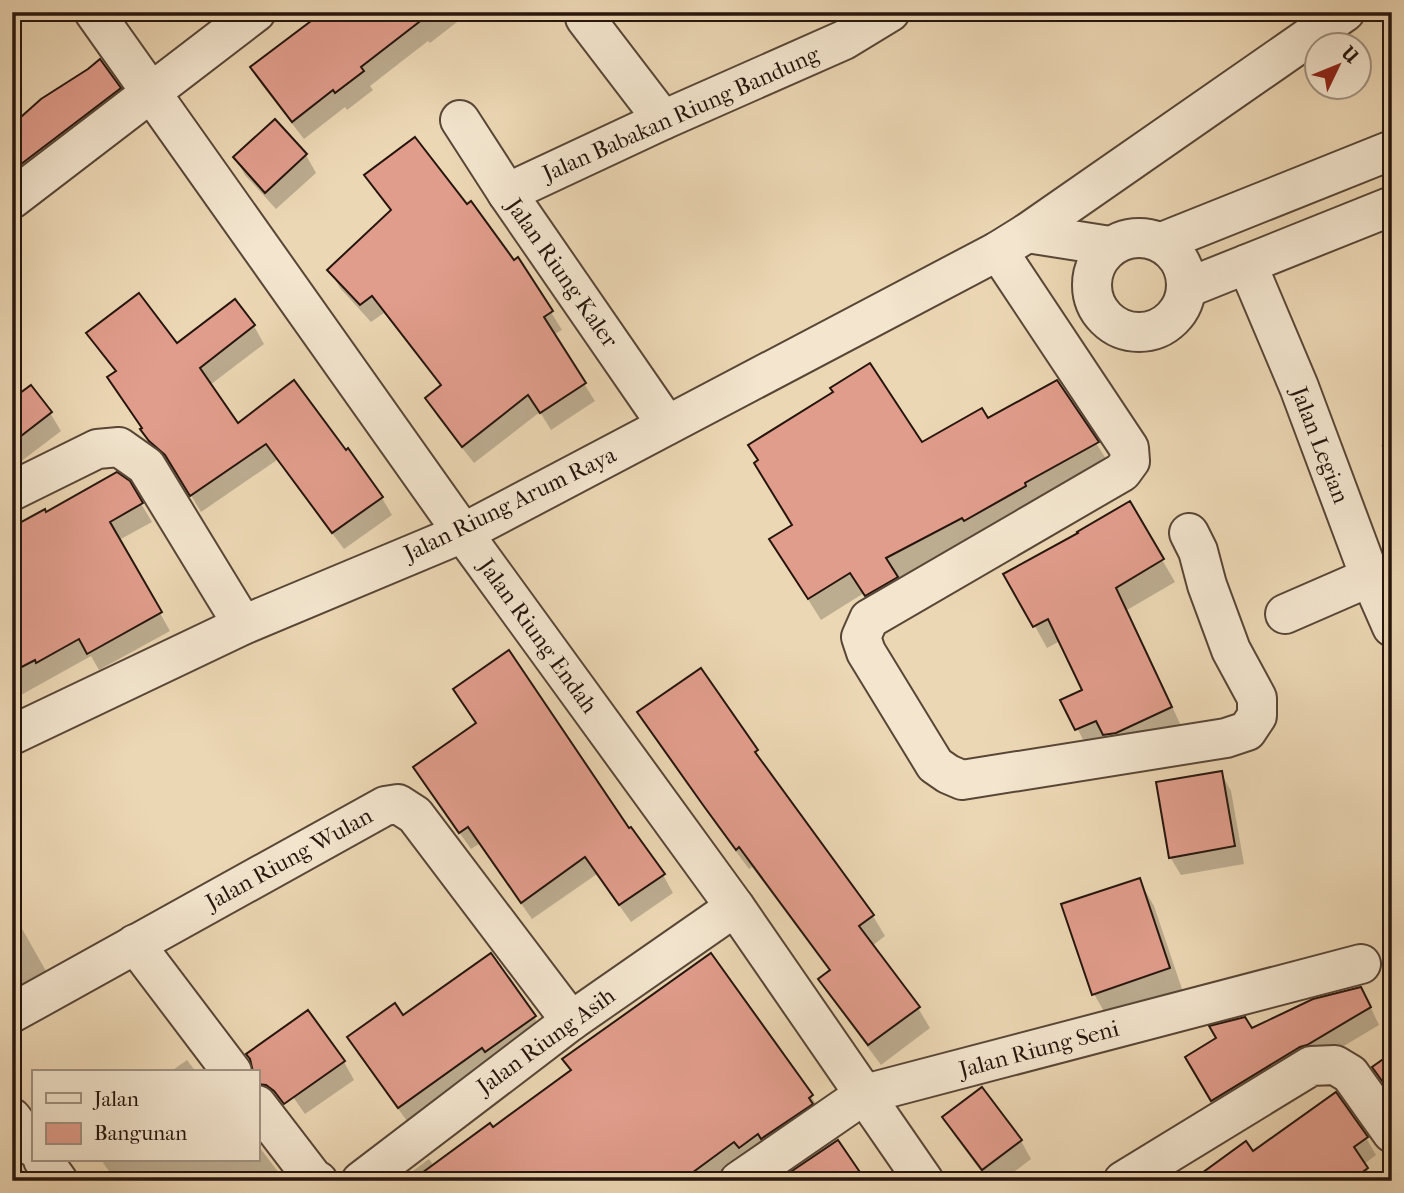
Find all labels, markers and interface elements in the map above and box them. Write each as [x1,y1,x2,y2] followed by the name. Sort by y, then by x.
[1302,32,1372,102] north arrow
[537,40,824,188] street label: Jalan Babakan Riung Bandung
[1336,41,1363,68] text: U
[499,192,624,353] street label: Jalan Riung Kaler
[1285,381,1355,508] street label: Jalan Legian
[398,441,621,568] street label: Jalan Riung Arum Raya
[472,552,603,719] street label: Jalan Riung Endah
[199,802,378,917] street label: Jalan Riung Wulan
[470,982,620,1101] street label: Jalan Riung Asih
[954,1015,1122,1084] street label: Jalan Riung Seni
[32,1070,259,1162] legend
[92,1087,139,1111] text: Jalan
[94,1121,187,1145] text: Bangunan

